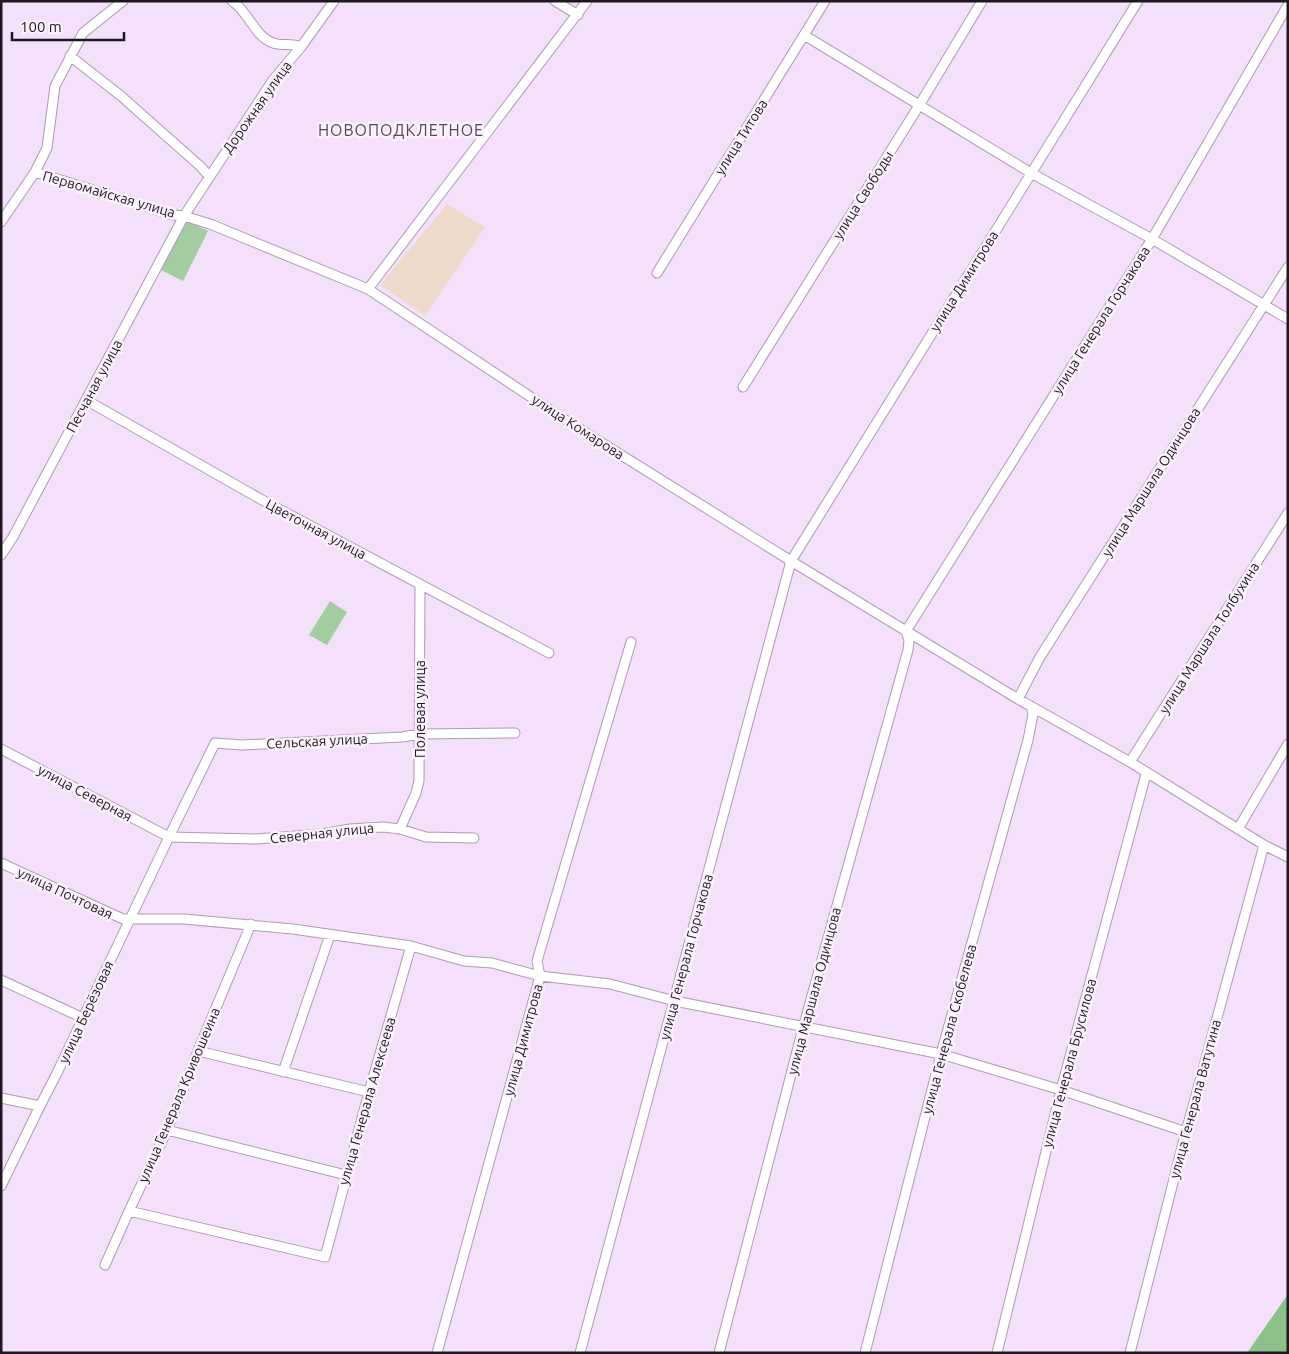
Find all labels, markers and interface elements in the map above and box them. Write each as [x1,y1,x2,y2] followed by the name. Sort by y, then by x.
[12,10,125,42] scale bar
[20,18,62,35] text: 100 m
[219,58,295,156] street label: Дорожная улица
[711,96,771,178] street label: улица Титова
[318,121,484,139] district label: НОВОПОДКЛЕТНОЕ
[829,148,897,242] street label: улица Свободы
[41,167,177,221] street label: Первомайская улица
[927,228,1001,334] street label: улица Димитрова
[1049,243,1153,397] street label: улица Генерала Горчакова
[63,337,125,435] street label: Песчаная улица
[529,391,627,463] street label: улица Комарова
[1098,404,1204,560] street label: улица Маршала Одинцова
[263,496,369,562] street label: Цветочная улица
[1156,559,1262,717] street label: улица Маршала Толбухина
[412,660,428,758] street label: Полевая улица
[266,730,368,752] street label: Сельская улица
[35,761,135,825] street label: улица Северная
[269,820,375,846] street label: Северная улица
[15,864,115,922] street label: улица Почтовая
[656,872,716,1042] street label: улица Генерала Горчакова
[784,905,844,1077] street label: улица Маршала Одинцова
[919,942,979,1116] street label: улица Генерала Скобелева
[55,958,117,1066] street label: улица Берёзовая
[1039,977,1099,1149] street label: улица Генерала Брусилова
[500,982,546,1098] street label: улица Димитрова
[135,1005,223,1185] street label: улица Генерала Кривошеина
[335,1015,399,1187] street label: улица Генерала Алексеева
[1166,1018,1224,1180] street label: улица Генерала Ватутина

